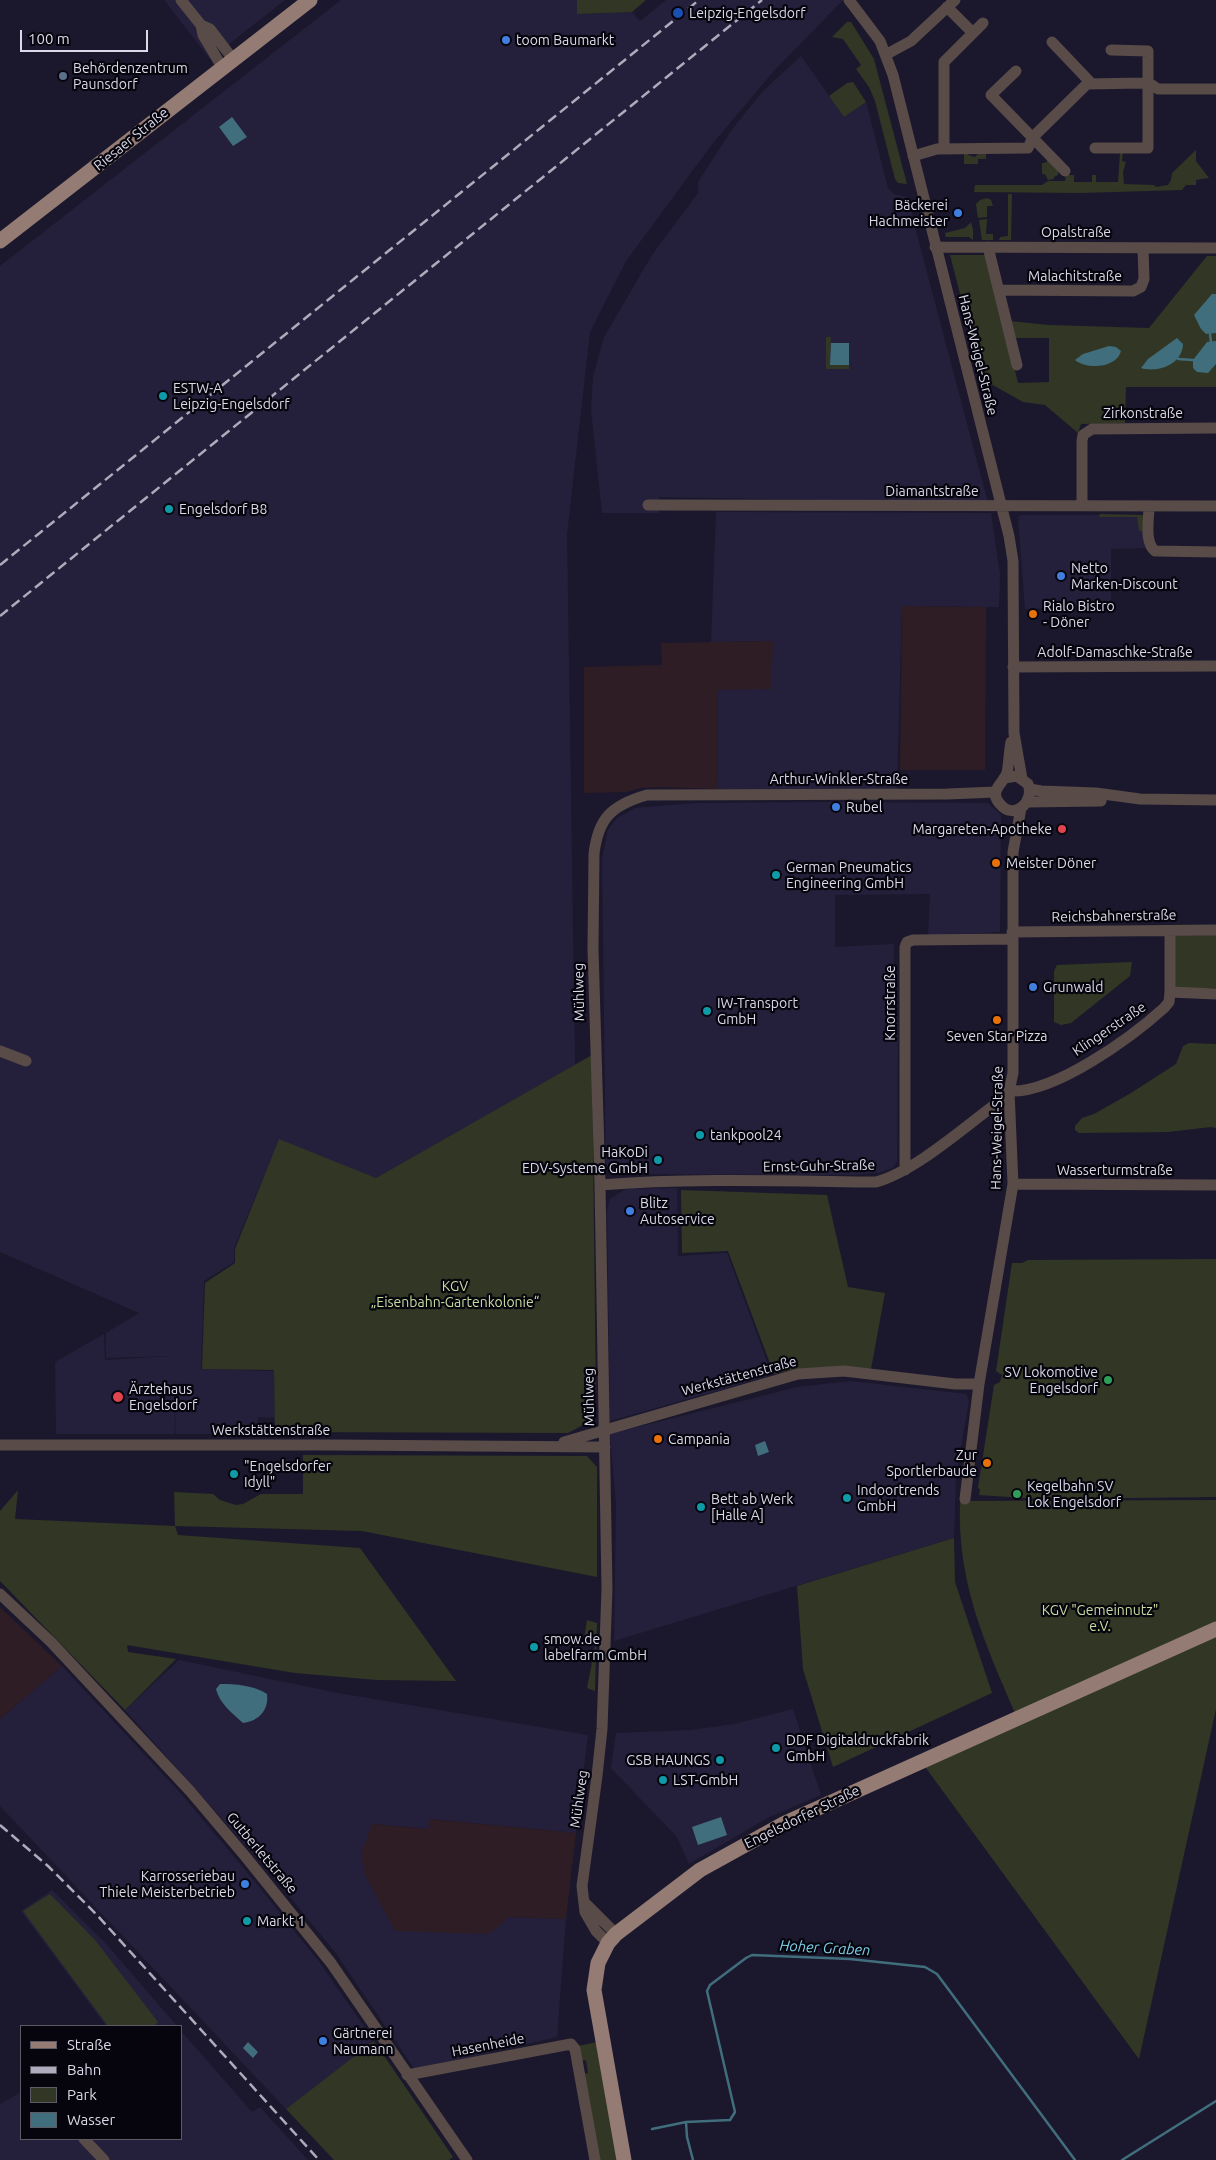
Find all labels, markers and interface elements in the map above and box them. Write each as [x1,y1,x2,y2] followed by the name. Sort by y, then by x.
[689,5,806,21] place label: Leipzig-Engelsdorf
[671,6,685,20] marker: Leipzig-Engelsdorf
[22,20,150,52] scale bar
[28,30,70,47] text: 100 m
[516,32,614,48] place label: toom Baumarkt
[500,34,512,46] marker: toom Baumarkt
[73,60,188,92] place label: Behördenzentrum Paunsdorf
[57,70,69,82] marker: Behördenzentrum Paunsdorf
[90,104,172,174] street label: Riesaer Straße
[869,197,948,230] place label: Bäckerei Hachmeister
[952,207,964,219] marker: Bäckerei Hachmeister
[1041,224,1111,240] street label: Opalstraße
[1028,268,1122,284] street label: Malachitstraße
[955,293,1001,417] street label: Hans-Weigel-Straße
[173,380,290,412] place label: ESTW-A Leipzig-Engelsdorf
[157,390,169,402] marker: ESTW-A Leipzig-Engelsdorf
[1103,405,1183,421] street label: Zirkonstraße
[885,483,979,499] street label: Diamantstraße
[179,501,267,517] place label: Engelsdorf B8
[163,503,175,515] marker: Engelsdorf B8
[1071,560,1178,592] place label: Netto Marken-Discount
[1055,570,1067,582] marker: Netto Marken-Discount
[1043,598,1115,630] place label: Rialo Bistro - Döner
[1027,608,1039,620] marker: Rialo Bistro - Döner
[1037,644,1193,660] street label: Adolf-Damaschke-Straße
[770,771,908,787] street label: Arthur-Winkler-Straße
[846,799,882,815] place label: Rubel
[830,801,842,813] marker: Rubel
[913,821,1052,837] place label: Margareten-Apotheke
[1056,823,1068,835] marker: Margareten-Apotheke
[1006,855,1096,871] place label: Meister Döner
[990,857,1002,869] marker: Meister Döner
[786,859,912,892] place label: German Pneumatics Engineering GmbH
[770,869,782,881] marker: German Pneumatics Engineering GmbH
[1051,907,1177,925] street label: Reichsbahnerstraße
[570,963,588,1021] street label: Mühlweg
[882,965,898,1041] street label: Knorrstraße
[1043,979,1103,995] place label: Grunwald
[1027,981,1039,993] marker: Grunwald
[717,995,798,1028] place label: IW-Transport GmbH
[1069,998,1149,1060] street label: Klingerstraße
[701,1005,713,1017] marker: IW-Transport GmbH
[991,1014,1003,1026] marker: Seven Star Pizza
[946,1028,1048,1044] place label: Seven Star Pizza
[988,1066,1006,1190] street label: Hans-Weigel-Straße
[710,1127,782,1143] place label: tankpool24
[694,1129,706,1141] marker: tankpool24
[522,1144,648,1176] place label: HaKoDi EDV-Systeme GmbH
[652,1154,664,1166] marker: HaKoDi EDV-Systeme GmbH
[763,1157,875,1175] street label: Ernst-Guhr-Straße
[1057,1162,1173,1178] street label: Wasserturmstraße
[640,1195,715,1228] place label: Blitz Autoservice
[624,1205,636,1217] marker: Blitz Autoservice
[371,1278,539,1310] park label: KGV „Eisenbahn-Gartenkolonie“
[680,1353,798,1399] street label: Werkstättenstraße
[1005,1364,1098,1396] place label: SV Lokomotive Engelsdorf
[580,1368,598,1426] street label: Mühlweg
[1102,1374,1114,1386] marker: SV Lokomotive Engelsdorf
[129,1381,197,1414] place label: Ärztehaus Engelsdorf
[111,1390,125,1404] marker: Ärztehaus Engelsdorf
[212,1422,330,1438] street label: Werkstättenstraße
[668,1431,730,1447] place label: Campania
[652,1433,664,1445] marker: Campania
[886,1447,977,1480] place label: Zur Sportlerbaude
[981,1457,993,1469] marker: Zur Sportlerbaude
[244,1458,331,1490] place label: "Engelsdorfer Idyll"
[228,1468,240,1480] marker: "Engelsdorfer Idyll"
[1027,1478,1121,1510] place label: Kegelbahn SV Lok Engelsdorf
[857,1482,939,1514] place label: Indoortrends GmbH
[1011,1488,1023,1500] marker: Kegelbahn SV Lok Engelsdorf
[711,1491,793,1524] place label: Bett ab Werk [Halle A]
[841,1492,853,1504] marker: Indoortrends GmbH
[695,1501,707,1513] marker: Bett ab Werk [Halle A]
[1042,1602,1158,1634] park label: KGV "Gemeinnutz" e.V.
[544,1631,647,1664] place label: smow.de labelfarm GmbH
[528,1641,540,1653] marker: smow.de labelfarm GmbH
[786,1732,929,1764] place label: DDF Digitaldruckfabrik GmbH
[770,1742,782,1754] marker: DDF Digitaldruckfabrik GmbH
[626,1752,710,1768] place label: GSB HAUNGS
[714,1754,726,1766] marker: GSB HAUNGS
[567,1769,591,1829] street label: Mühlweg
[673,1772,738,1788] place label: LST-GmbH
[657,1774,669,1786] marker: LST-GmbH
[742,1782,862,1852] street label: Engelsdorfer Straße
[223,1809,301,1897] street label: Gutberletstraße
[100,1868,235,1900] place label: Karrosseriebau Thiele Meisterbetrieb
[239,1878,251,1890] marker: Karrosseriebau Thiele Meisterbetrieb
[257,1913,305,1929] place label: Markt 1
[241,1915,253,1927] marker: Markt 1
[779,1937,871,1959] water label: Hoher Graben
[20,2025,182,2140] legend
[333,2025,393,2058] place label: Gärtnerei Naumann
[450,2030,526,2060] street label: Hasenheide
[317,2035,329,2047] marker: Gärtnerei Naumann
[67,2036,111,2053] text: Straße
[67,2061,101,2078] text: Bahn
[67,2086,97,2103] text: Park
[67,2111,115,2128] text: Wasser

